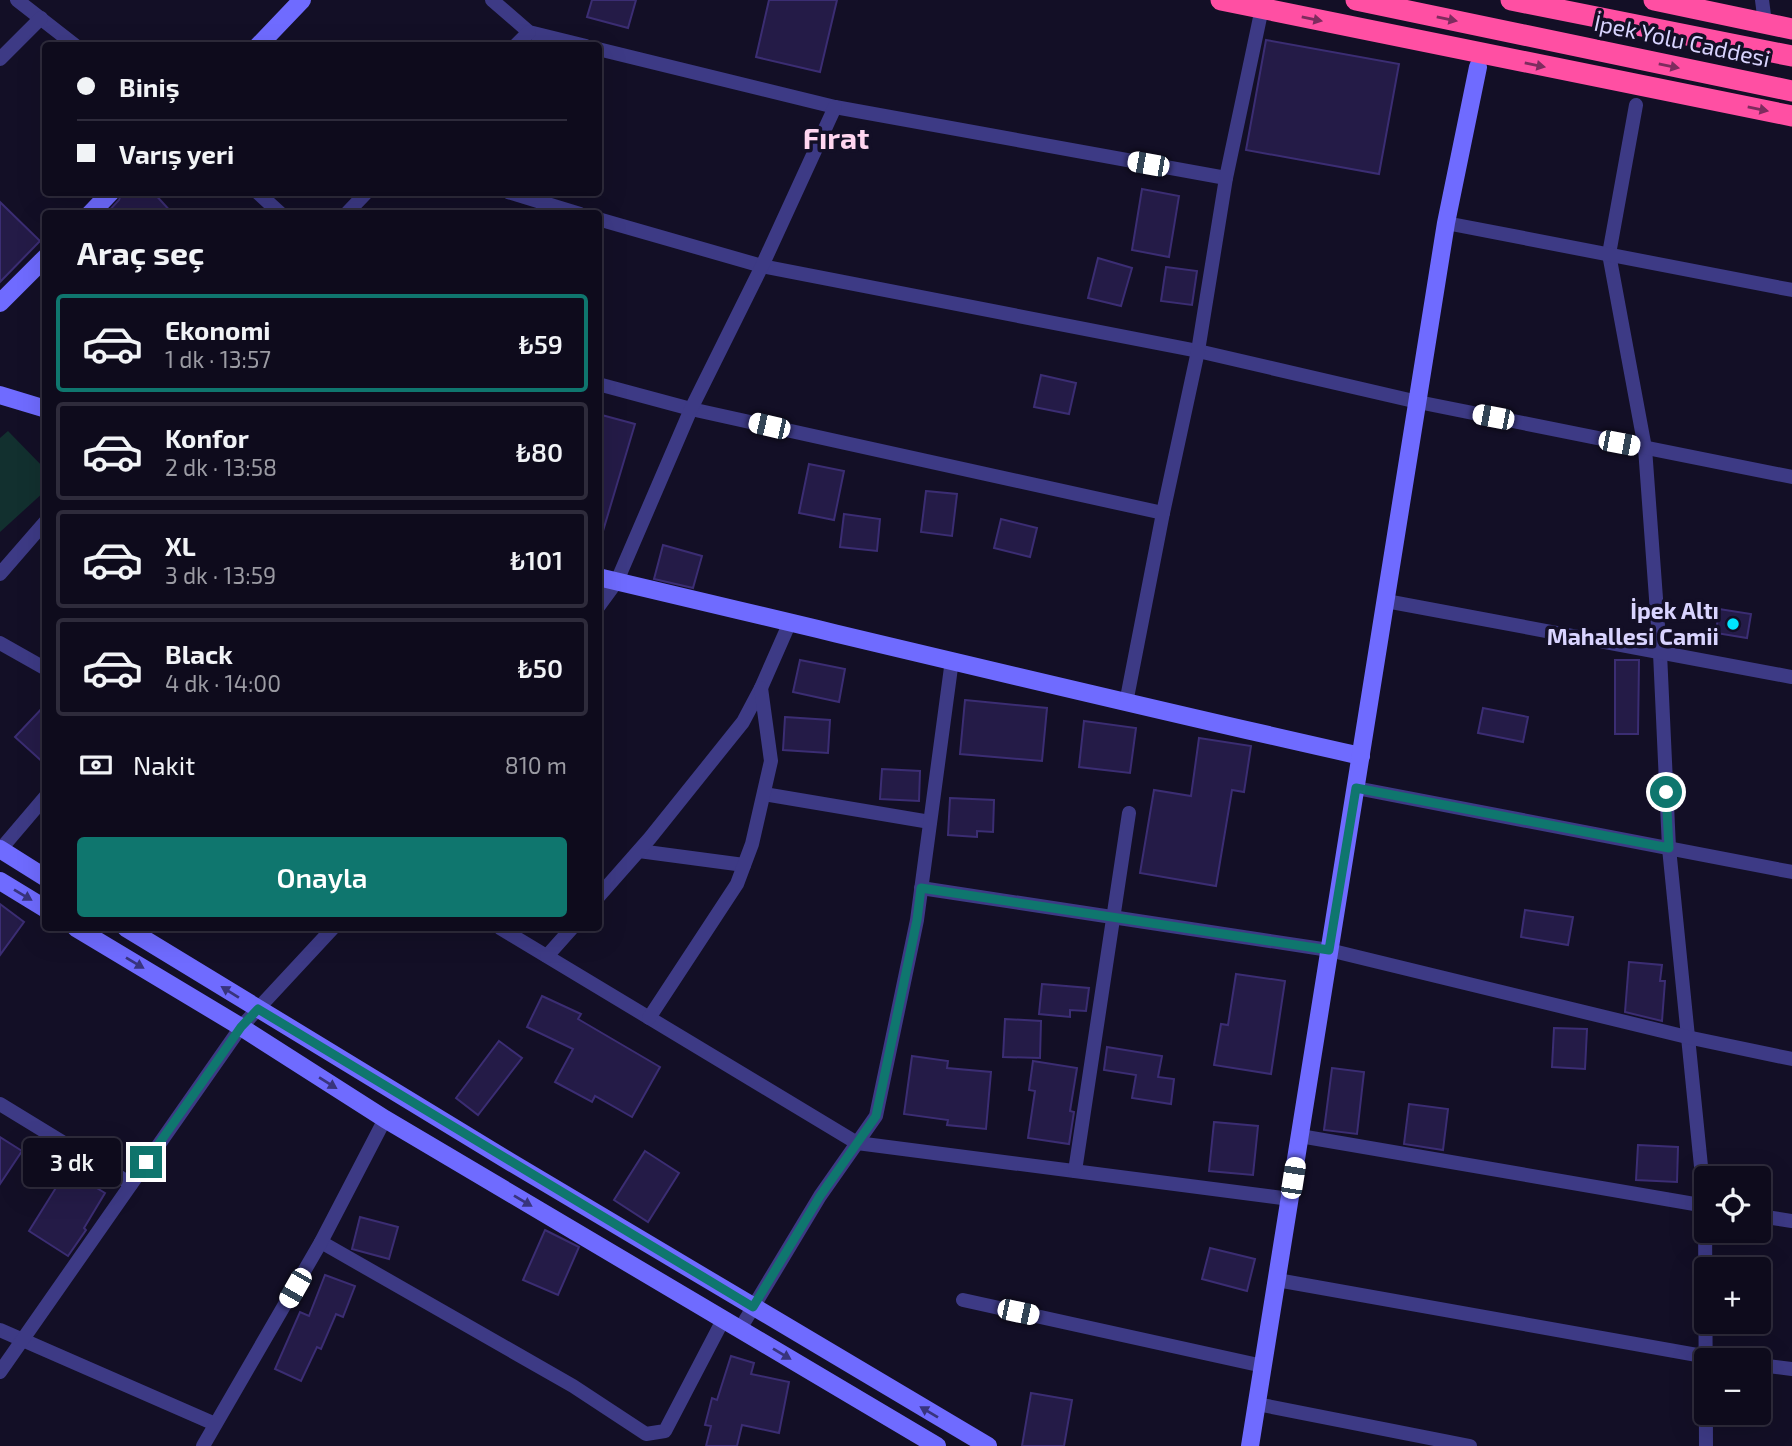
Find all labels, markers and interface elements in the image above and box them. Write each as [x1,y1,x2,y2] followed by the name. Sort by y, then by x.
[1592,8,1773,72] street label: İpek Yolu Caddesi
[1301,13,1323,24] one-way arrow
[1436,13,1458,24] one-way arrow
[1524,59,1546,70] one-way arrow
[1658,60,1680,71] one-way arrow
[119,71,179,102] text: Biniş
[1747,104,1769,115] one-way arrow
[803,119,869,155] district label: Fırat
[119,138,234,169] text: Varış yeri
[1126,150,1171,178] car
[77,233,204,271] text: Araç seç
[81,312,144,375] icon: car
[165,314,271,345] text: Ekonomi
[519,328,563,359] text: ₺59
[165,345,271,373] text: 1 dk · 13:57
[1471,403,1516,431] car
[747,411,792,441] car
[81,420,144,483] icon: car
[165,422,249,453] text: Konfor
[1597,429,1642,457] car
[516,436,563,467] text: ₺80
[165,453,277,481] text: 2 dk · 13:58
[81,528,144,591] icon: car
[165,530,196,561] text: XL
[510,544,563,575] text: ₺101
[165,561,276,589] text: 3 dk · 13:59
[1547,596,1719,650] place label: İpek Altı Mahallesi Camii
[1725,616,1741,632] marker: İpek Altı Mahallesi Camii
[81,636,144,699] icon: car
[165,638,233,669] text: Black
[518,652,563,683] text: ₺50
[165,669,281,697] text: 4 dk · 14:00
[77,746,115,784] icon: cash
[133,749,195,780] text: Nakit
[505,751,567,779] text: 810 m
[1650,776,1682,808] route start
[77,837,567,917] button: Onayla
[13,889,32,901] one-way arrow
[125,957,144,969] one-way arrow
[220,985,239,998] one-way arrow
[319,1076,338,1089] one-way arrow
[24,1138,122,1186] callout: 3 dk
[130,1146,162,1178] route end
[50,1148,94,1176] text: 3 dk
[1280,1156,1307,1200] car
[1694,1166,1771,1425] map controls
[1694,1166,1771,1243] button: locate
[513,1194,532,1207] one-way arrow
[1694,1257,1771,1334] button: +
[276,1265,315,1311] car
[996,1297,1041,1327] car
[772,1348,791,1360] one-way arrow
[1694,1348,1771,1425] button: −
[920,1405,939,1418] one-way arrow

